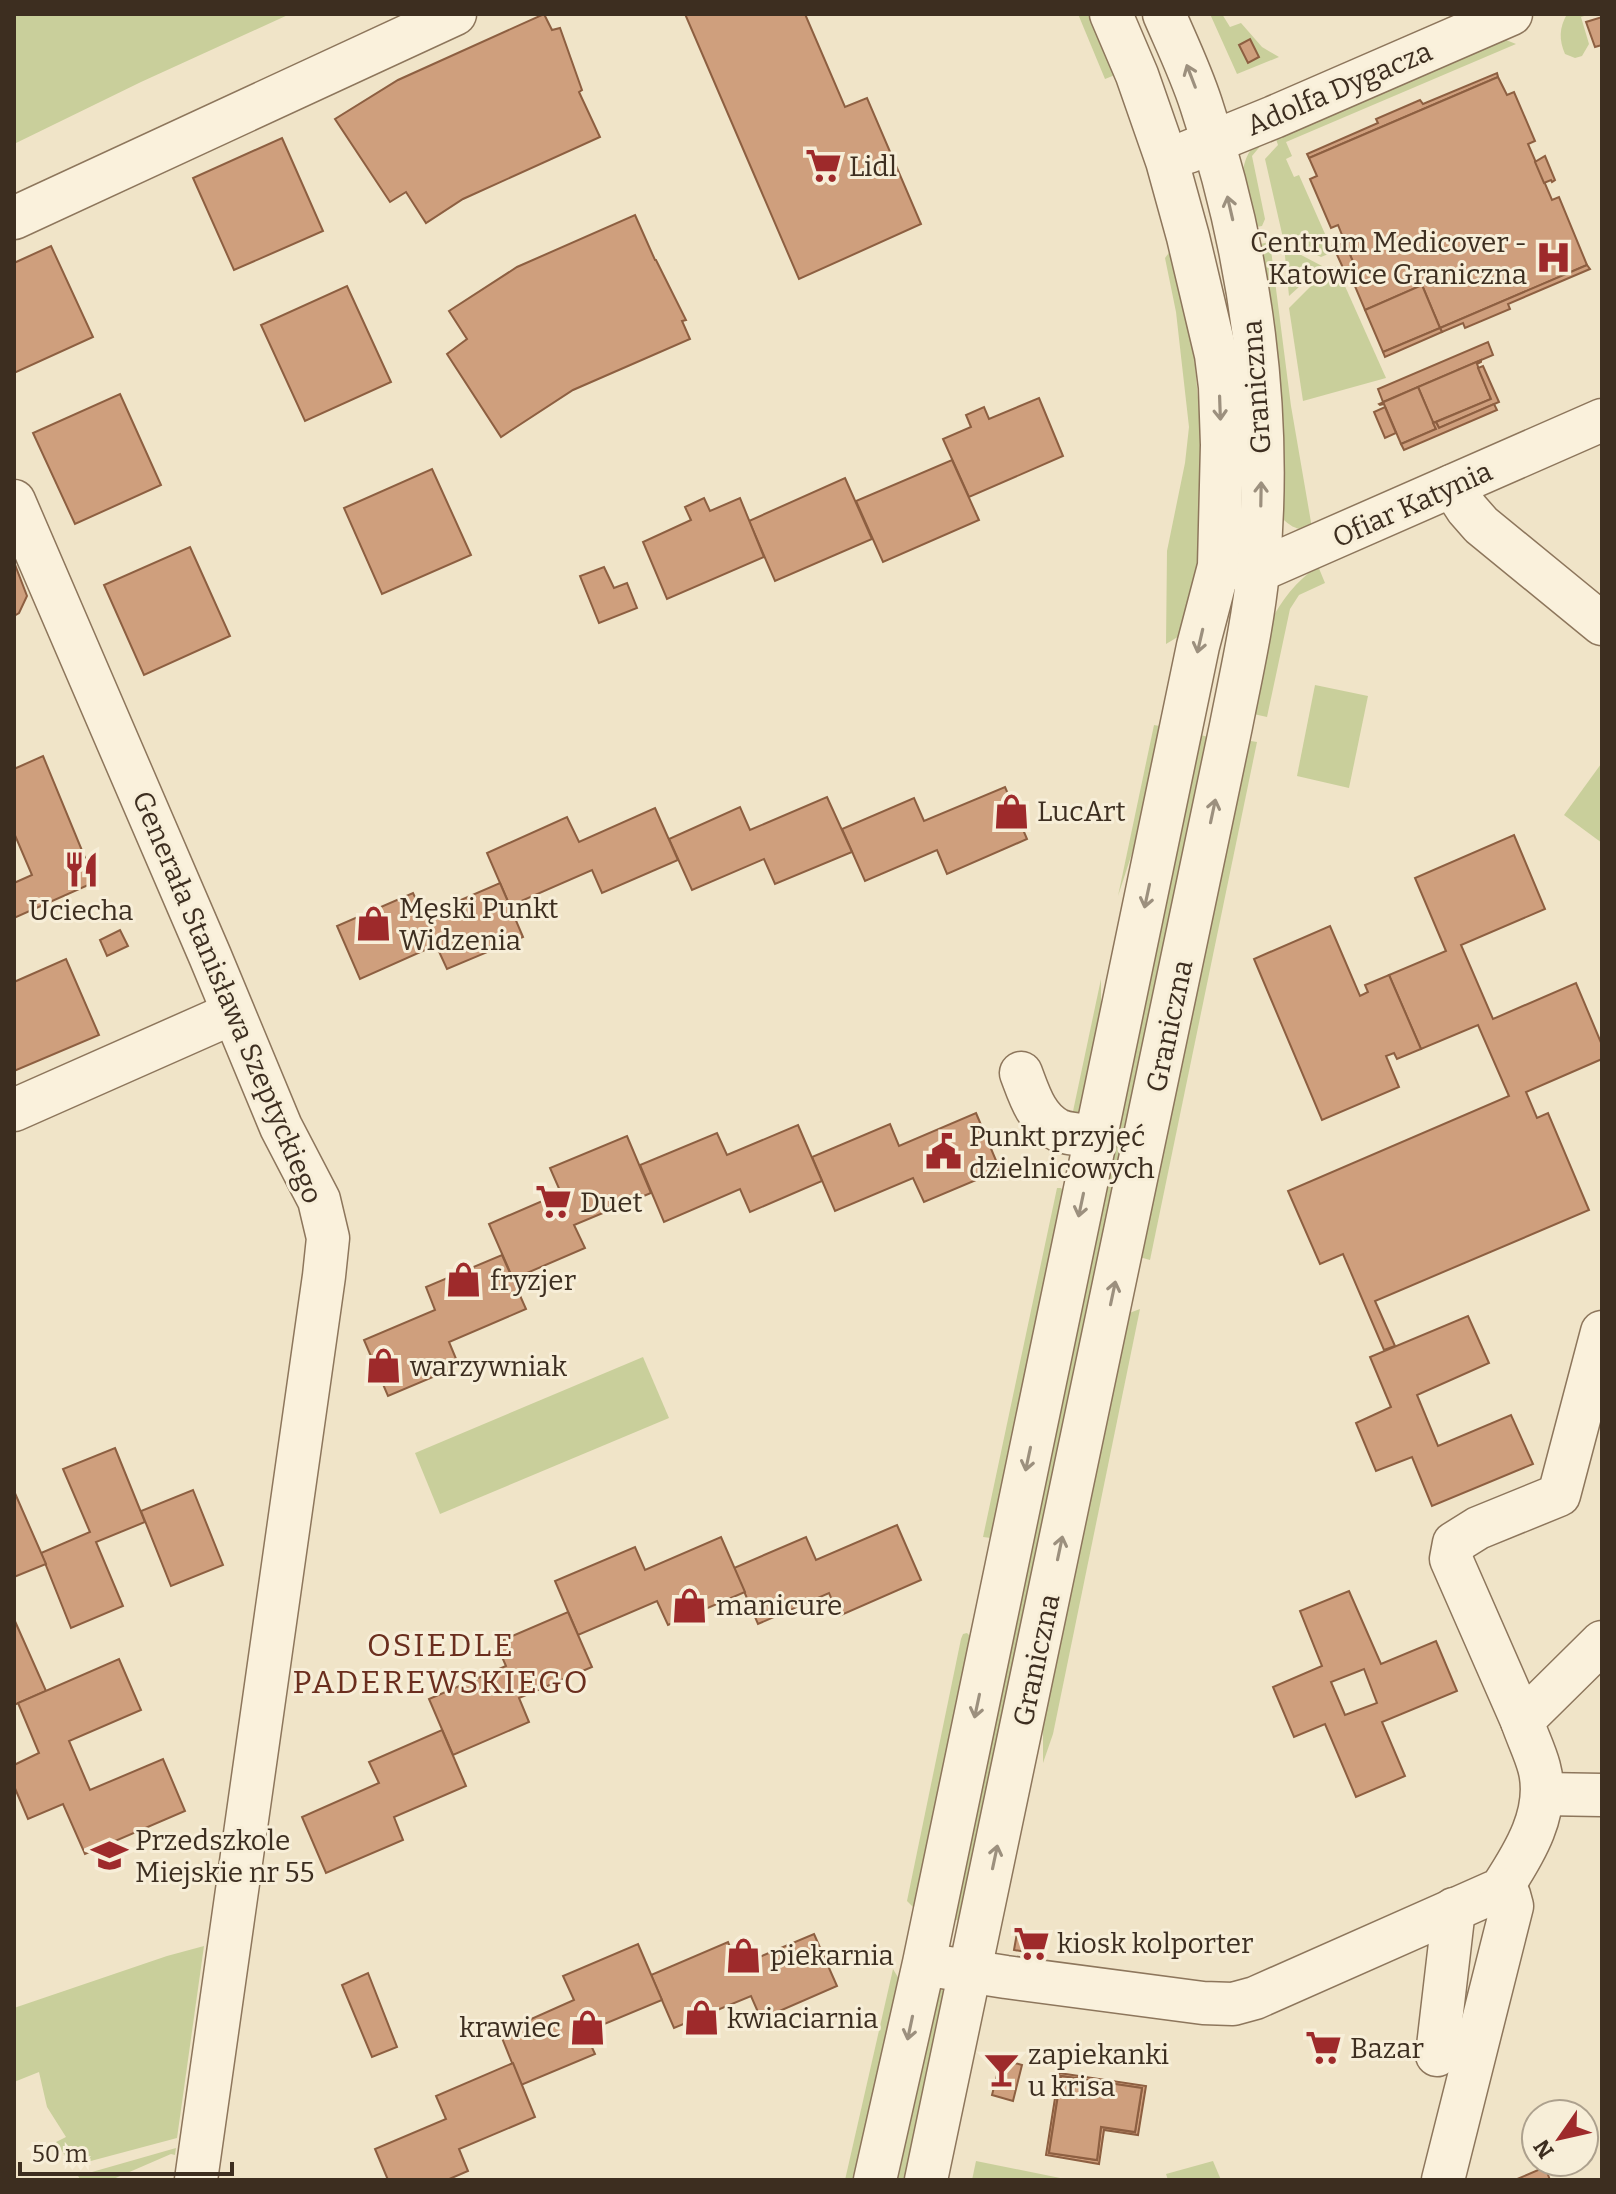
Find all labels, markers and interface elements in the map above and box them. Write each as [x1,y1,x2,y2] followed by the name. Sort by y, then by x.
[1241,35,1437,142] street label: Adolfa Dygacza
[1183,64,1197,89] one-way arrow
[804,147,842,185] supermarket icon: Lidl
[849,150,897,183] place label: Lidl
[1222,196,1237,222] one-way arrow
[1250,226,1527,291] place label: Centrum Medicover - Katowice Graniczna
[1534,239,1572,277] hospital icon: Centrum Medicover - Katowice Graniczna
[1235,319,1278,455] street label: Graniczna
[1213,394,1228,421] one-way arrow
[1327,455,1497,554] street label: Ofiar Katynia
[1254,481,1269,508] one-way arrow
[1192,628,1207,654] one-way arrow
[126,786,330,1208] street label: Generała Stanisława Szeptyckiego
[992,792,1030,830] shop icon: LucArt
[1037,795,1126,828] place label: LucArt
[1206,799,1221,824] one-way arrow
[62,851,100,889] restaurant icon: Uciecha
[1139,882,1154,908] one-way arrow
[399,892,559,957] place label: Męski Punkt Widzenia
[29,894,133,927] place label: Uciecha
[354,905,392,943] shop icon: Męski Punkt Widzenia
[1139,957,1200,1095] street label: Graniczna
[969,1120,1155,1185] place label: Punkt przyjęć dzielnicowych
[924,1133,962,1171] public building icon: Punkt przyjęć dzielnicowych
[535,1183,573,1221] supermarket icon: Duet
[580,1186,643,1219] place label: Duet
[1073,1192,1088,1217] one-way arrow
[445,1261,483,1299] shop icon: fryzjer
[490,1264,576,1297] place label: fryzjer
[1106,1281,1121,1307] one-way arrow
[365,1347,403,1385] shop icon: warzywniak
[409,1350,567,1383] place label: warzywniak
[1020,1446,1035,1472] one-way arrow
[1053,1535,1068,1561] one-way arrow
[671,1586,709,1624] shop icon: manicure
[716,1589,842,1622] place label: manicure
[1006,1591,1067,1729] street label: Graniczna
[292,1626,590,1701] district label: OSIEDLE PADEREWSKIEGO
[968,1693,983,1718] one-way arrow
[135,1824,314,1889] place label: Przedszkole Miejskie nr 55
[90,1837,128,1875] school or university icon: Przedszkole Miejskie nr 55
[988,1845,1003,1870] one-way arrow
[1012,1924,1050,1962] supermarket icon: kiosk kolporter
[1057,1927,1253,1960] place label: kiosk kolporter
[725,1936,763,1974] shop icon: piekarnia
[770,1939,894,1972] place label: piekarnia
[682,1999,720,2037] shop icon: kwiaciarnia
[727,2002,878,2035] place label: kwiaciarnia
[568,2008,606,2046] shop icon: krawiec
[459,2011,561,2044] place label: krawiec
[902,2014,917,2040] one-way arrow
[1305,2029,1343,2067] supermarket icon: Bazar
[1350,2032,1424,2065] place label: Bazar
[1028,2038,1169,2103] place label: zapiekanki u krisa
[983,2051,1021,2089] bar icon: zapiekanki u krisa
[1520,2098,1600,2178] north arrow
[20,2126,232,2176] scale bar
[1528,2134,1560,2163] text: N
[32,2140,88,2168] text: 50 m

